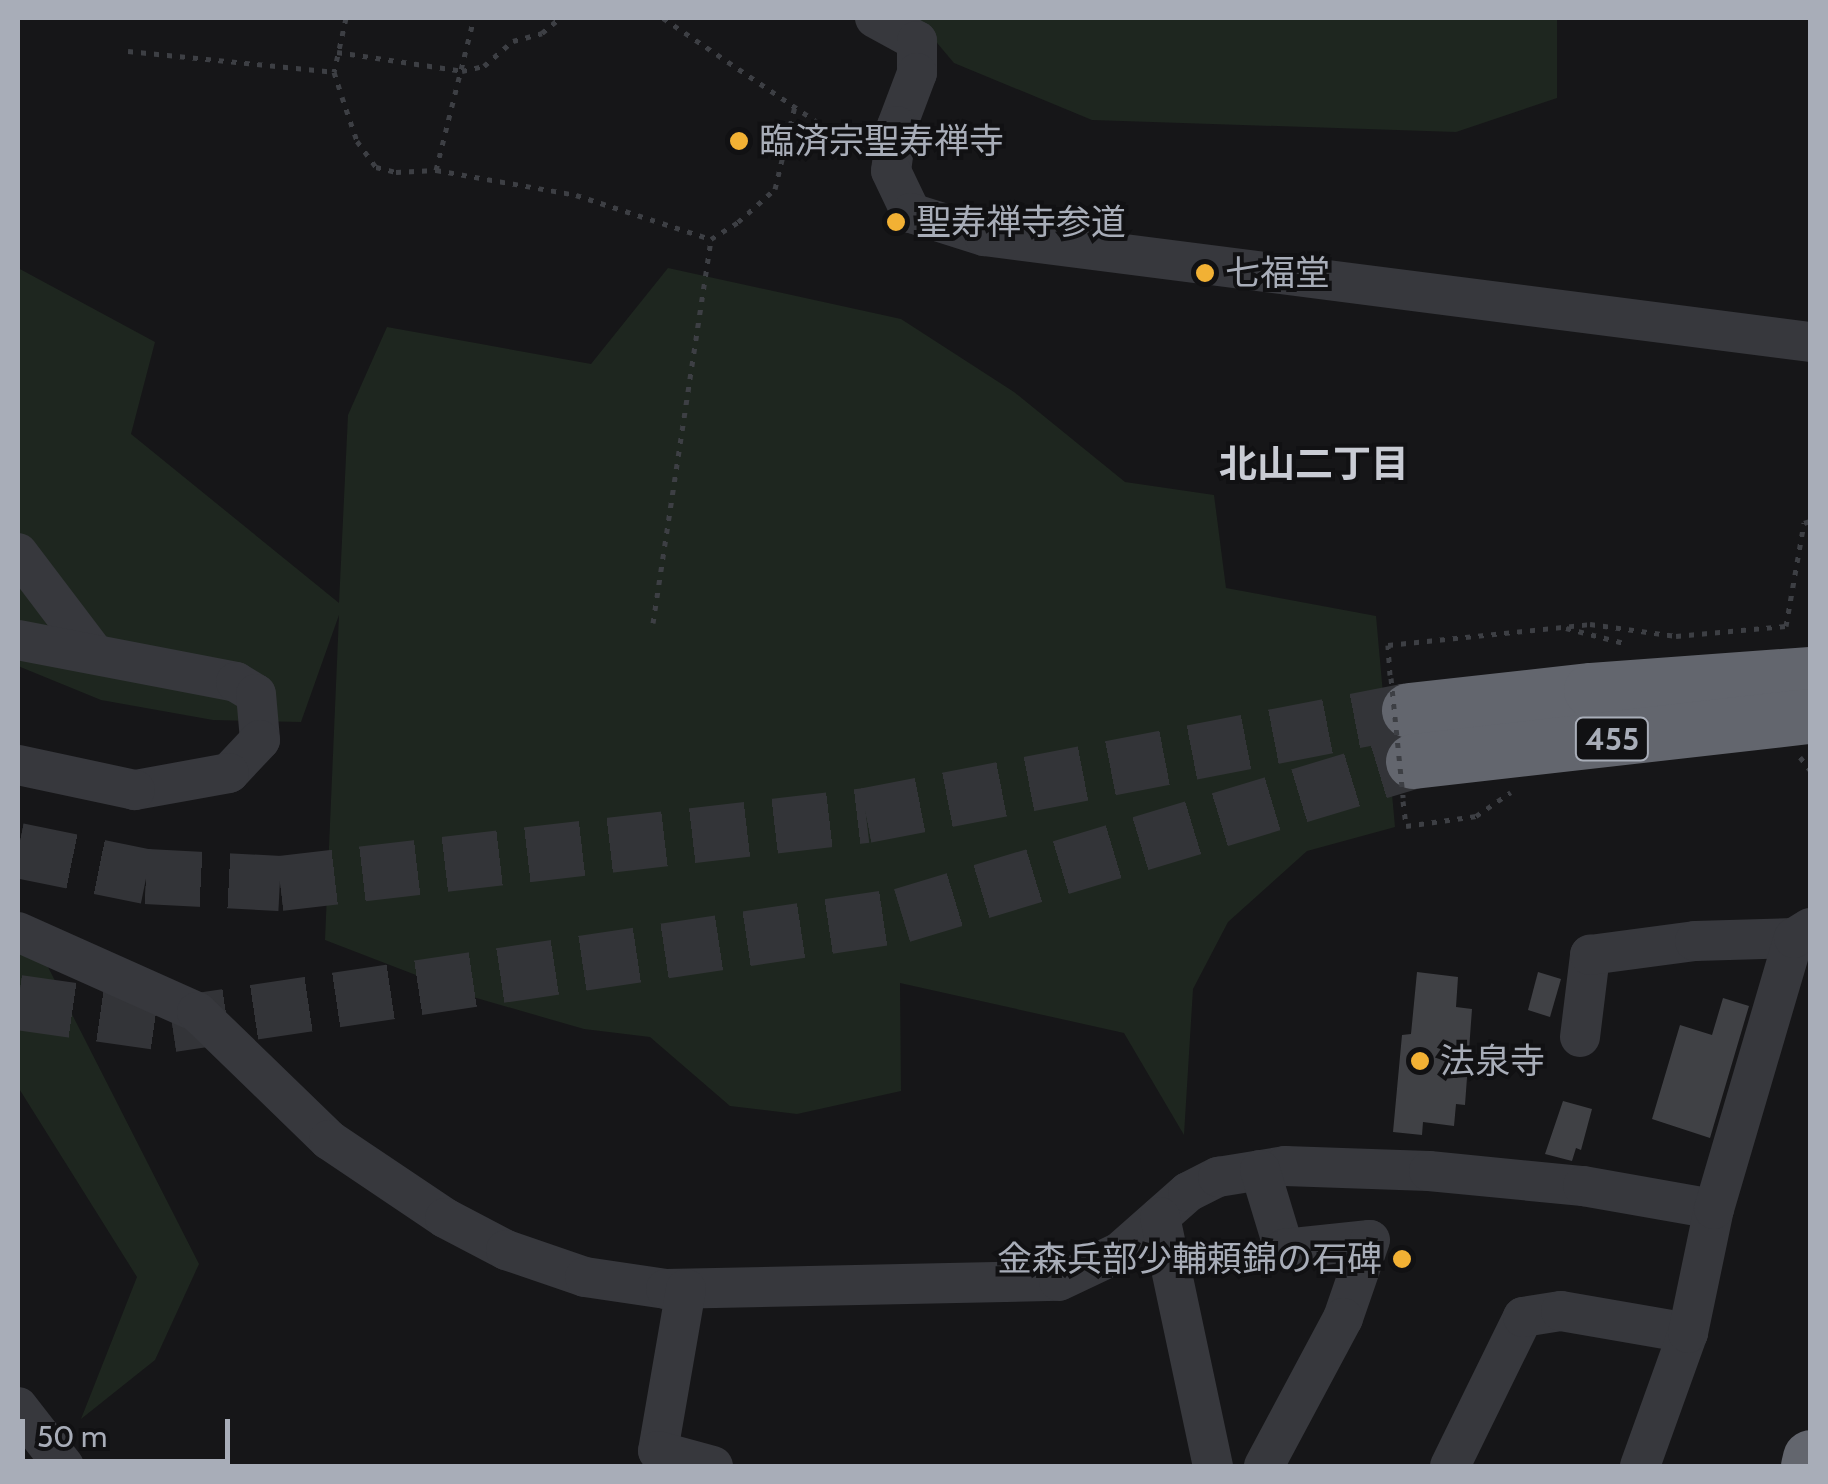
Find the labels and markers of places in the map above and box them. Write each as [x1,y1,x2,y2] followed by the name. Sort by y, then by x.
[759,120,1004,162] place label: 臨済宗聖寿禅寺
[728,130,750,152] marker: 臨済宗聖寿禅寺
[916,201,1126,243] place label: 聖寿禅寺参道
[885,211,907,233] marker: 聖寿禅寺参道
[1225,252,1330,294] place label: 七福堂
[1194,262,1216,284] marker: 七福堂
[1440,1040,1545,1082] place label: 法泉寺
[1409,1050,1431,1072] marker: 法泉寺
[997,1238,1382,1280] place label: 金森兵部少輔頼錦の石碑
[1391,1248,1413,1270] marker: 金森兵部少輔頼錦の石碑

